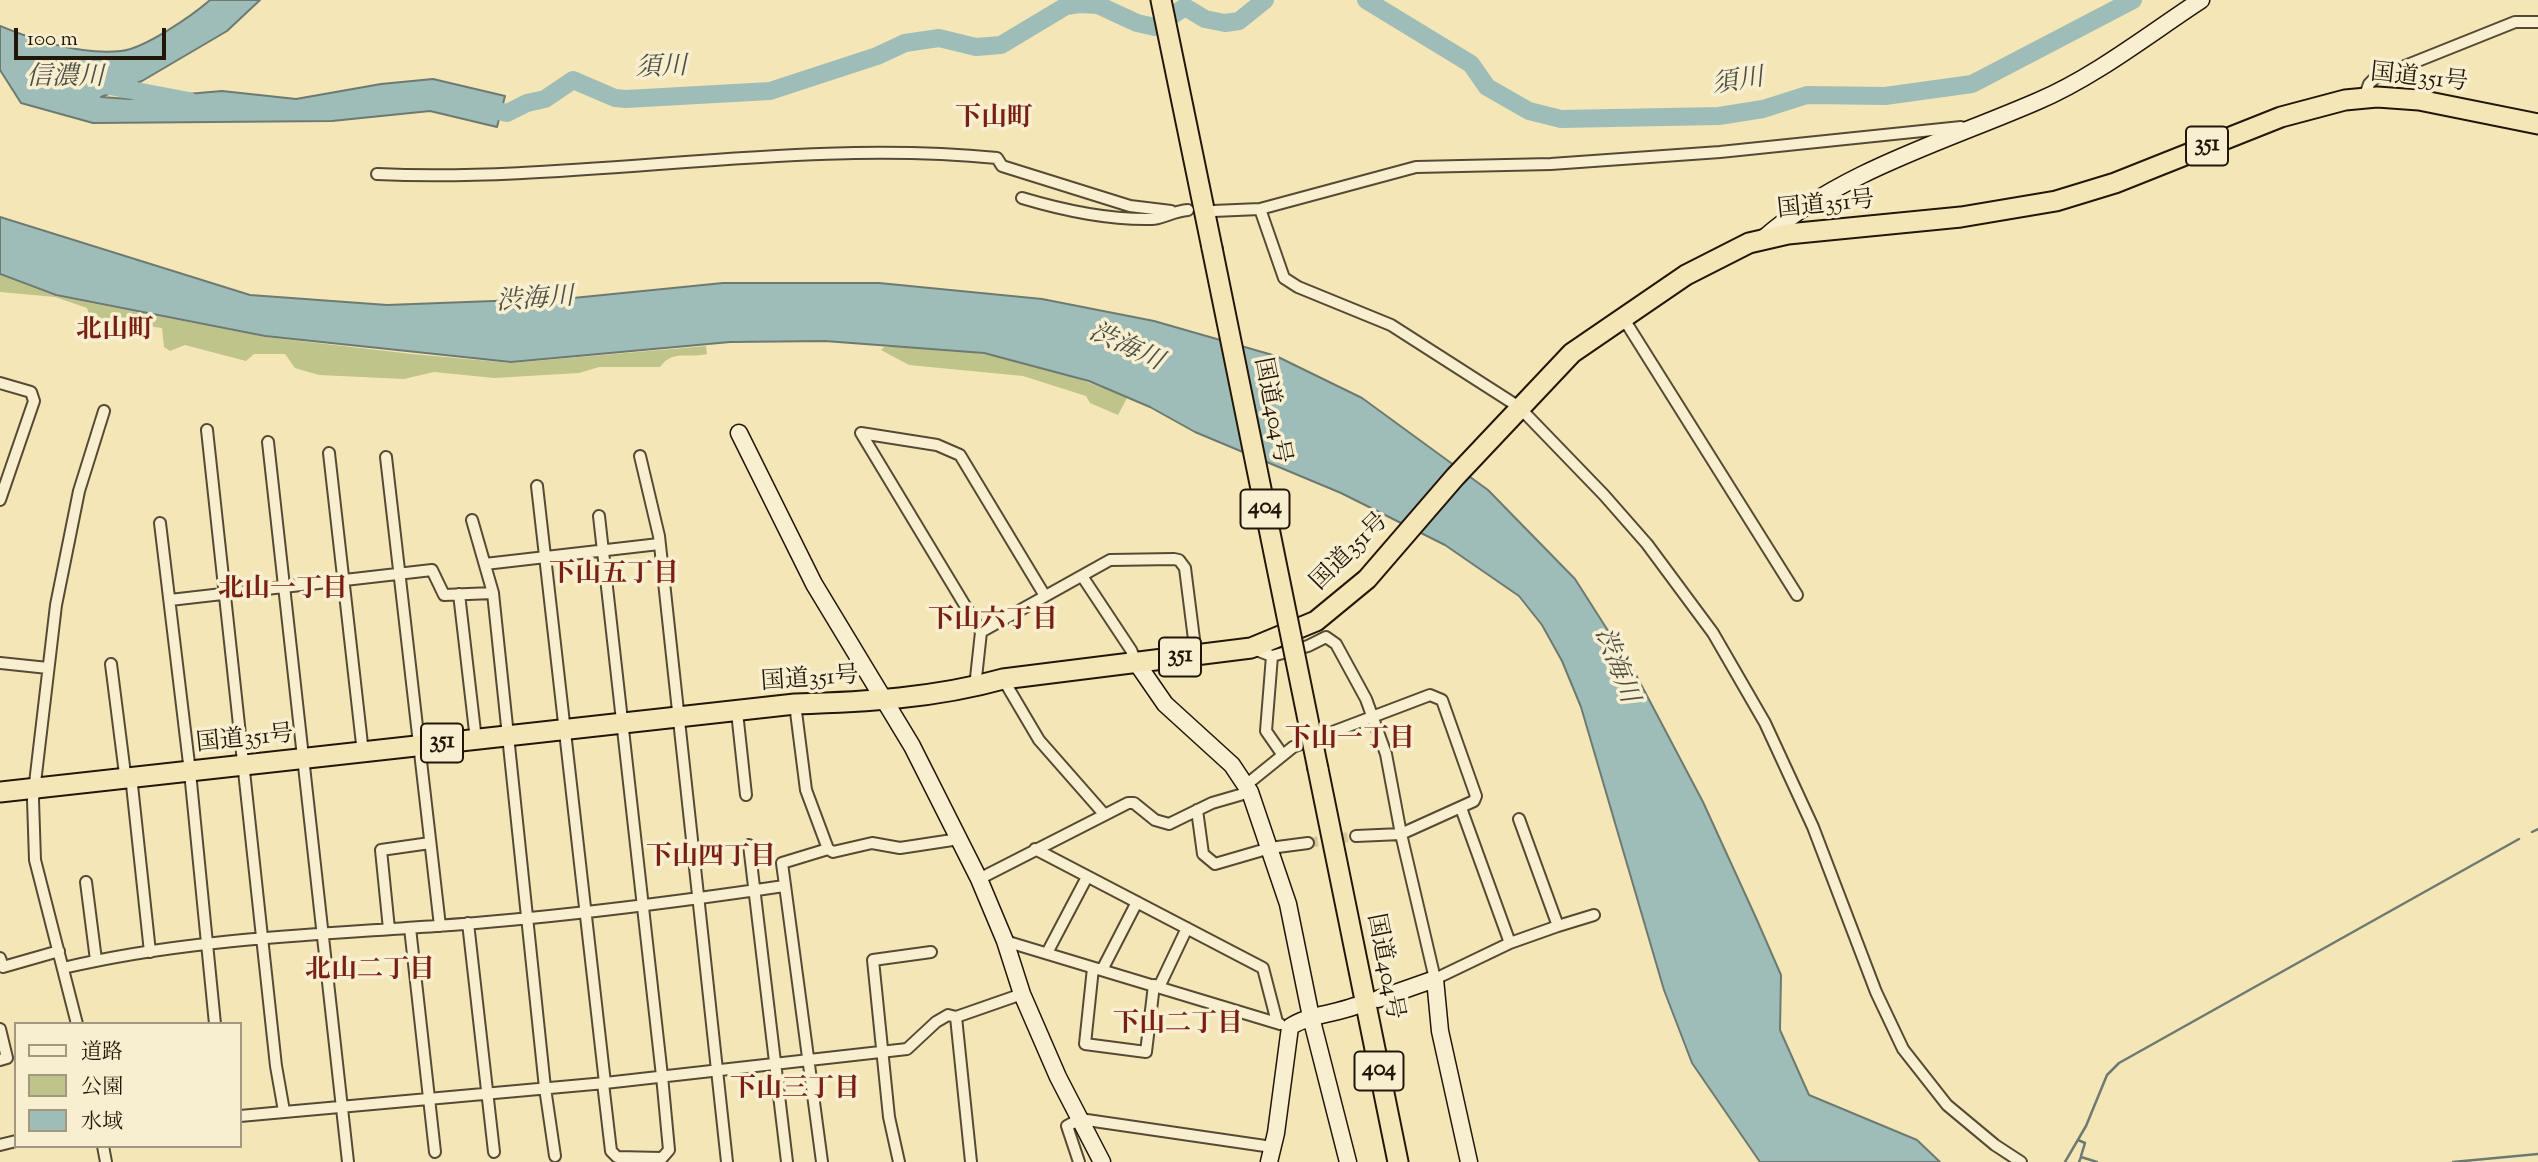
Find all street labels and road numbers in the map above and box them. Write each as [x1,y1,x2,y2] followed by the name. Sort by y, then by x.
[2369,61,2469,99] street label: 国道351号
[2186,127,2228,166] road number: 351
[1776,188,1876,226] street label: 国道351号
[1246,355,1294,467] street label: 国道404号
[1240,489,1290,528] road number: 404
[1306,508,1396,598] street label: 国道351号
[1159,638,1201,677] road number: 351
[760,663,860,699] street label: 国道351号
[195,722,295,760] street label: 国道351号
[421,723,463,762] road number: 351
[1359,911,1407,1023] street label: 国道404号
[1354,1052,1404,1090] road number: 404

